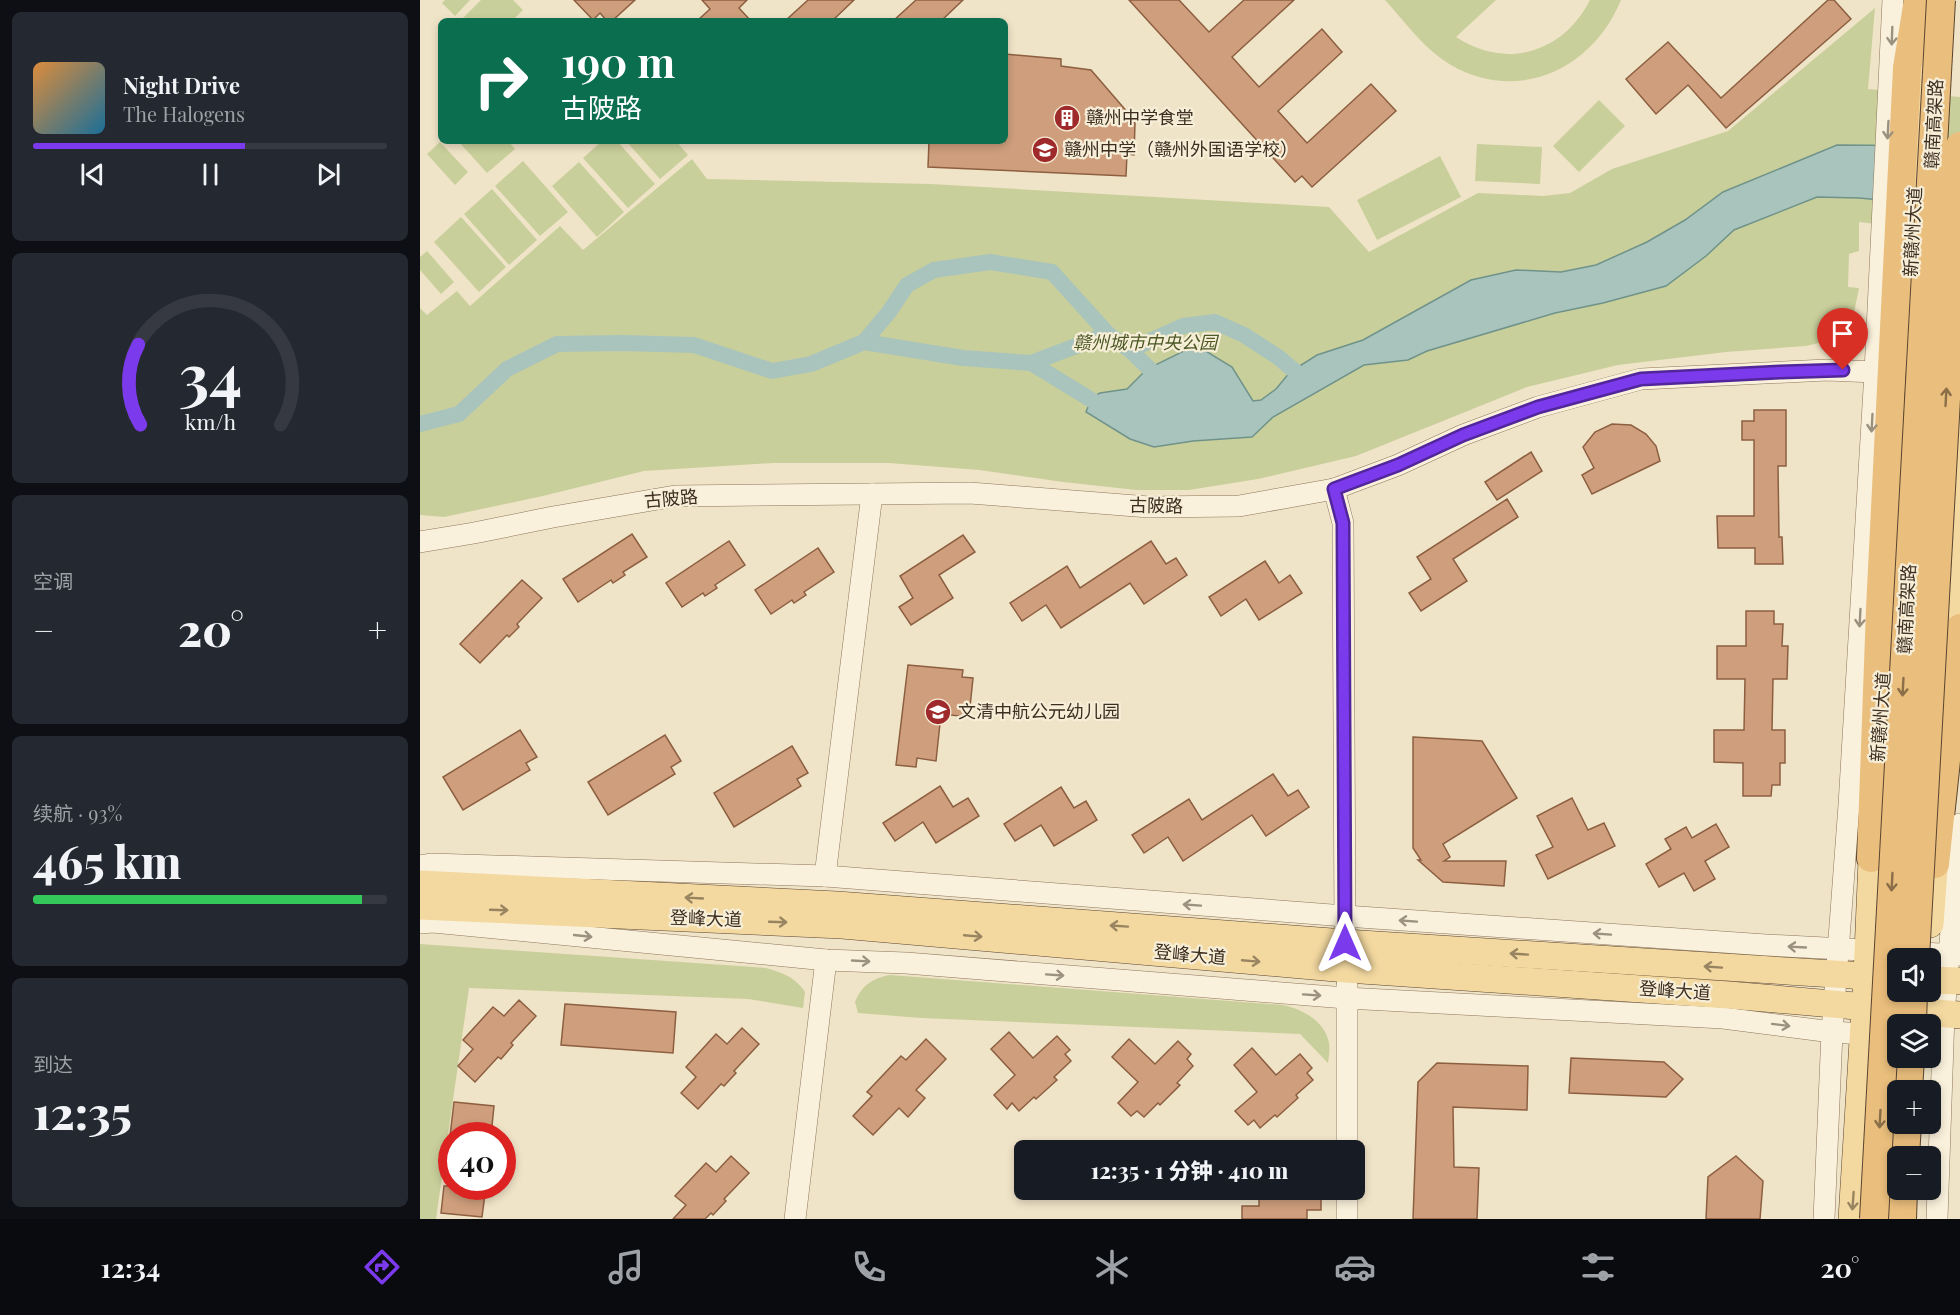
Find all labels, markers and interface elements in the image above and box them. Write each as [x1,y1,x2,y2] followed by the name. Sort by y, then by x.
[1886,25,1897,45] one-way arrow
[561,33,675,89] text: 190 m
[462,42,540,120] icon: right
[123,70,240,100] text: Night Drive
[1919,78,1947,170] street label: 赣南高架路
[561,89,642,125] text: 古陂路
[123,100,245,127] text: The Halogens
[1052,103,1082,133] building icon: 赣州中学食堂
[1086,105,1194,129] place label: 赣州中学食堂
[1882,119,1893,139] one-way arrow
[1030,135,1060,165] school or university icon: 赣州中学（赣州外国语学校）
[1064,137,1298,161] place label: 赣州中学（赣州外国语学校）
[76,158,109,191] icon: previous
[194,158,227,191] icon: pause
[312,158,345,191] icon: next
[1898,186,1926,278] street label: 新赣州大道
[1817,308,1868,370] pin
[1826,317,1859,350] icon: arrive
[1073,330,1220,354] park label: 赣州城市中央公园
[178,331,242,415] text: 34
[1940,387,1951,407] one-way arrow
[184,408,236,436] text: km/h
[1867,413,1878,432] one-way arrow
[643,484,699,512] street label: 古陂路
[1129,493,1183,517] street label: 古陂路
[1892,563,1920,655] street label: 赣南高架路
[33,567,73,594] text: 空调
[178,598,244,658] text: 20°
[33,607,54,651] text: −
[368,607,387,651] text: +
[1855,607,1866,627] one-way arrow
[1865,671,1895,763] street label: 新赣州大道
[1897,677,1908,697] one-way arrow
[923,697,953,727] school or university icon: 文清中航公元幼儿园
[958,699,1120,723] place label: 文清中航公元幼儿园
[33,799,122,826] text: 续航 · 93%
[33,830,182,890] text: 465 km
[1887,872,1898,892] one-way arrow
[685,892,705,903] one-way arrow
[1183,899,1203,910] one-way arrow
[489,904,509,915] one-way arrow
[670,905,742,931] street label: 登峰大道
[1313,911,1377,975] position arrow
[1398,915,1418,926] one-way arrow
[768,916,788,927] one-way arrow
[1110,920,1130,931] one-way arrow
[1593,928,1613,939] one-way arrow
[572,931,592,942] one-way arrow
[962,931,982,942] one-way arrow
[1153,939,1227,969] street label: 登峰大道
[1787,941,1807,952] one-way arrow
[1887,948,1941,1200] map controls
[1887,948,1941,1002] button: sound
[1509,949,1529,960] one-way arrow
[850,956,870,967] one-way arrow
[1240,956,1260,967] one-way arrow
[1704,962,1724,973] one-way arrow
[1045,970,1065,981] one-way arrow
[1638,976,1712,1004] street label: 登峰大道
[1302,990,1322,1001] one-way arrow
[1887,1014,1941,1068] button: layers
[1770,1020,1790,1031] one-way arrow
[33,1050,73,1077] text: 到达
[1887,1080,1941,1134] button: +
[33,1081,132,1141] text: 12:35
[1874,1108,1885,1128] one-way arrow
[438,1122,516,1200] speed limit sign: 40
[1887,1146,1941,1200] button: −
[1091,1155,1288,1185] text: 12:35 · 1 分钟 · 410 m
[1847,1191,1858,1211] one-way arrow
[361,1246,403,1288] icon: directions
[605,1246,647,1288] icon: music
[848,1246,890,1288] icon: phone
[1091,1246,1133,1288] icon: climate
[1334,1246,1376,1288] icon: car
[1577,1246,1619,1288] icon: filters
[101,1249,160,1285] text: 12:34
[1820,1249,1859,1285] text: 20°

